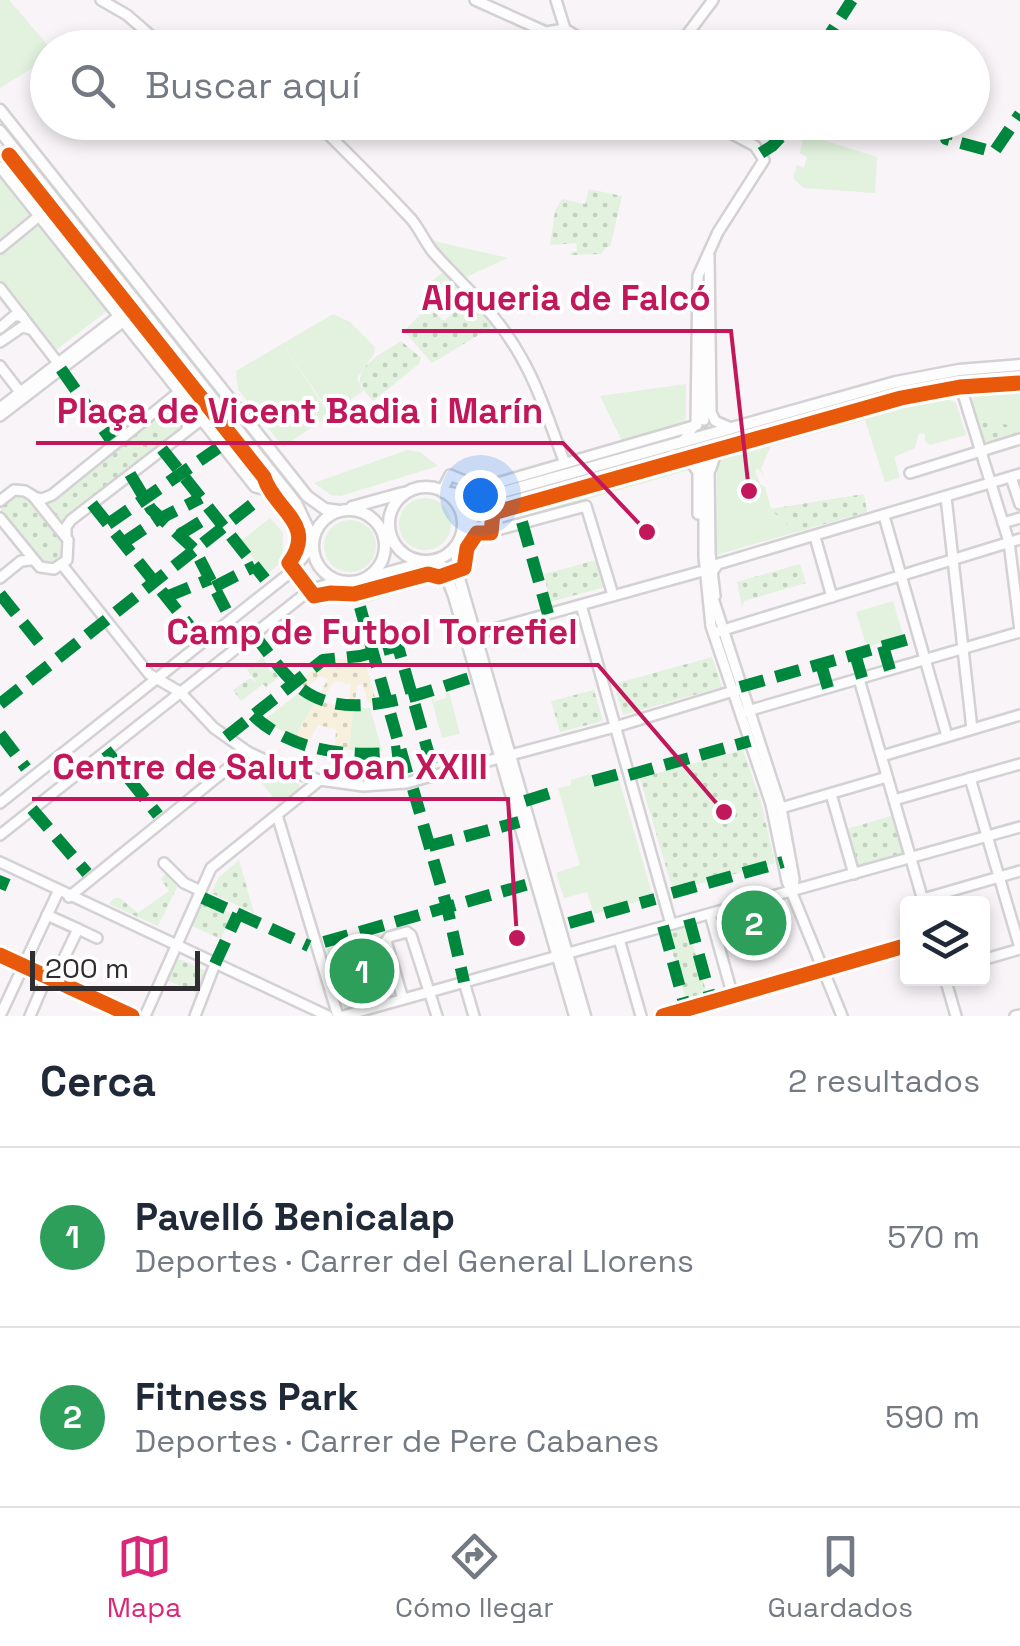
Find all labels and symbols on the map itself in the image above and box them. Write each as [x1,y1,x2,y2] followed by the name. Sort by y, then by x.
[402,266,731,331] callout: Alqueria de Falcó
[421,276,711,320] text: Alqueria de Falcó
[36,378,563,443] callout: Plaça de Vicent Badia i Marín
[57,389,543,433] text: Plaça de Vicent Badia i Marín
[455,470,506,521] your location
[146,600,598,665] callout: Camp de Futbol Torrefiel
[167,610,577,654] text: Camp de Futbol Torrefiel
[32,734,508,799] callout: Centre de Salut Joan XXIII
[52,745,488,789] text: Centre de Salut Joan XXIII
[722,886,786,960] pin: 2
[330,934,394,1008] pin: 1
[30,946,200,990] scale bar

